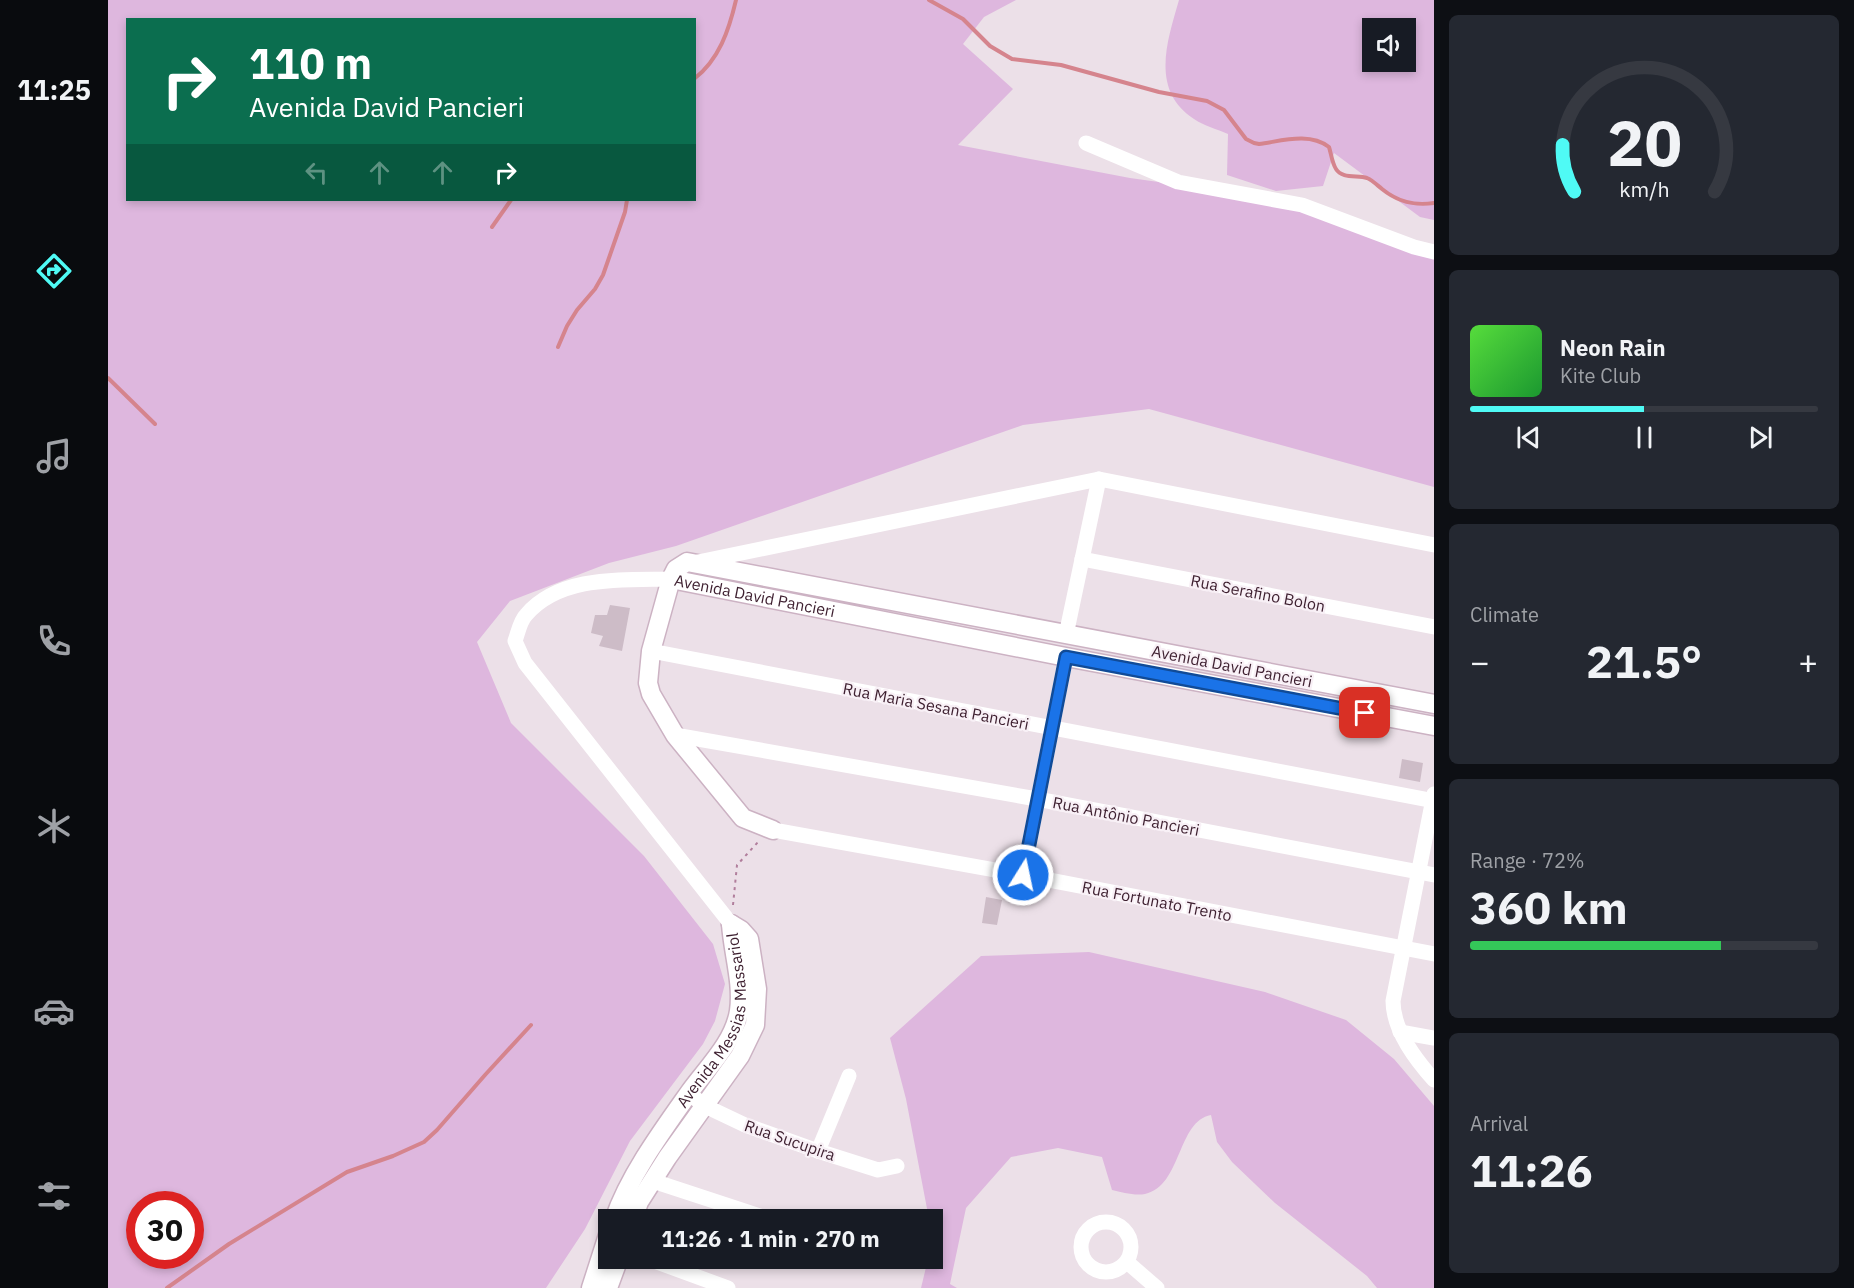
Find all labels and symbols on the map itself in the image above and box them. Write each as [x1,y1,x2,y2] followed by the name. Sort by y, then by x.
[673,570,837,621] street label: Avenida David Pancieri
[1189,570,1327,616] street label: Rua Serafino Bolon
[1150,641,1314,691] street label: Avenida David Pancieri
[841,678,1031,734] street label: Rua Maria Sesana Pancieri
[1339,687,1390,738] pin
[1051,792,1201,840] street label: Rua Antônio Pancieri
[991,843,1055,907] position arrow
[1080,877,1234,925] street label: Rua Fortunato Trento
[672,932,750,1111] street label: Avenida Messias Massariol
[742,1115,838,1165] street label: Rua Sucupira
[126,1191,204,1269] speed limit sign: 30

